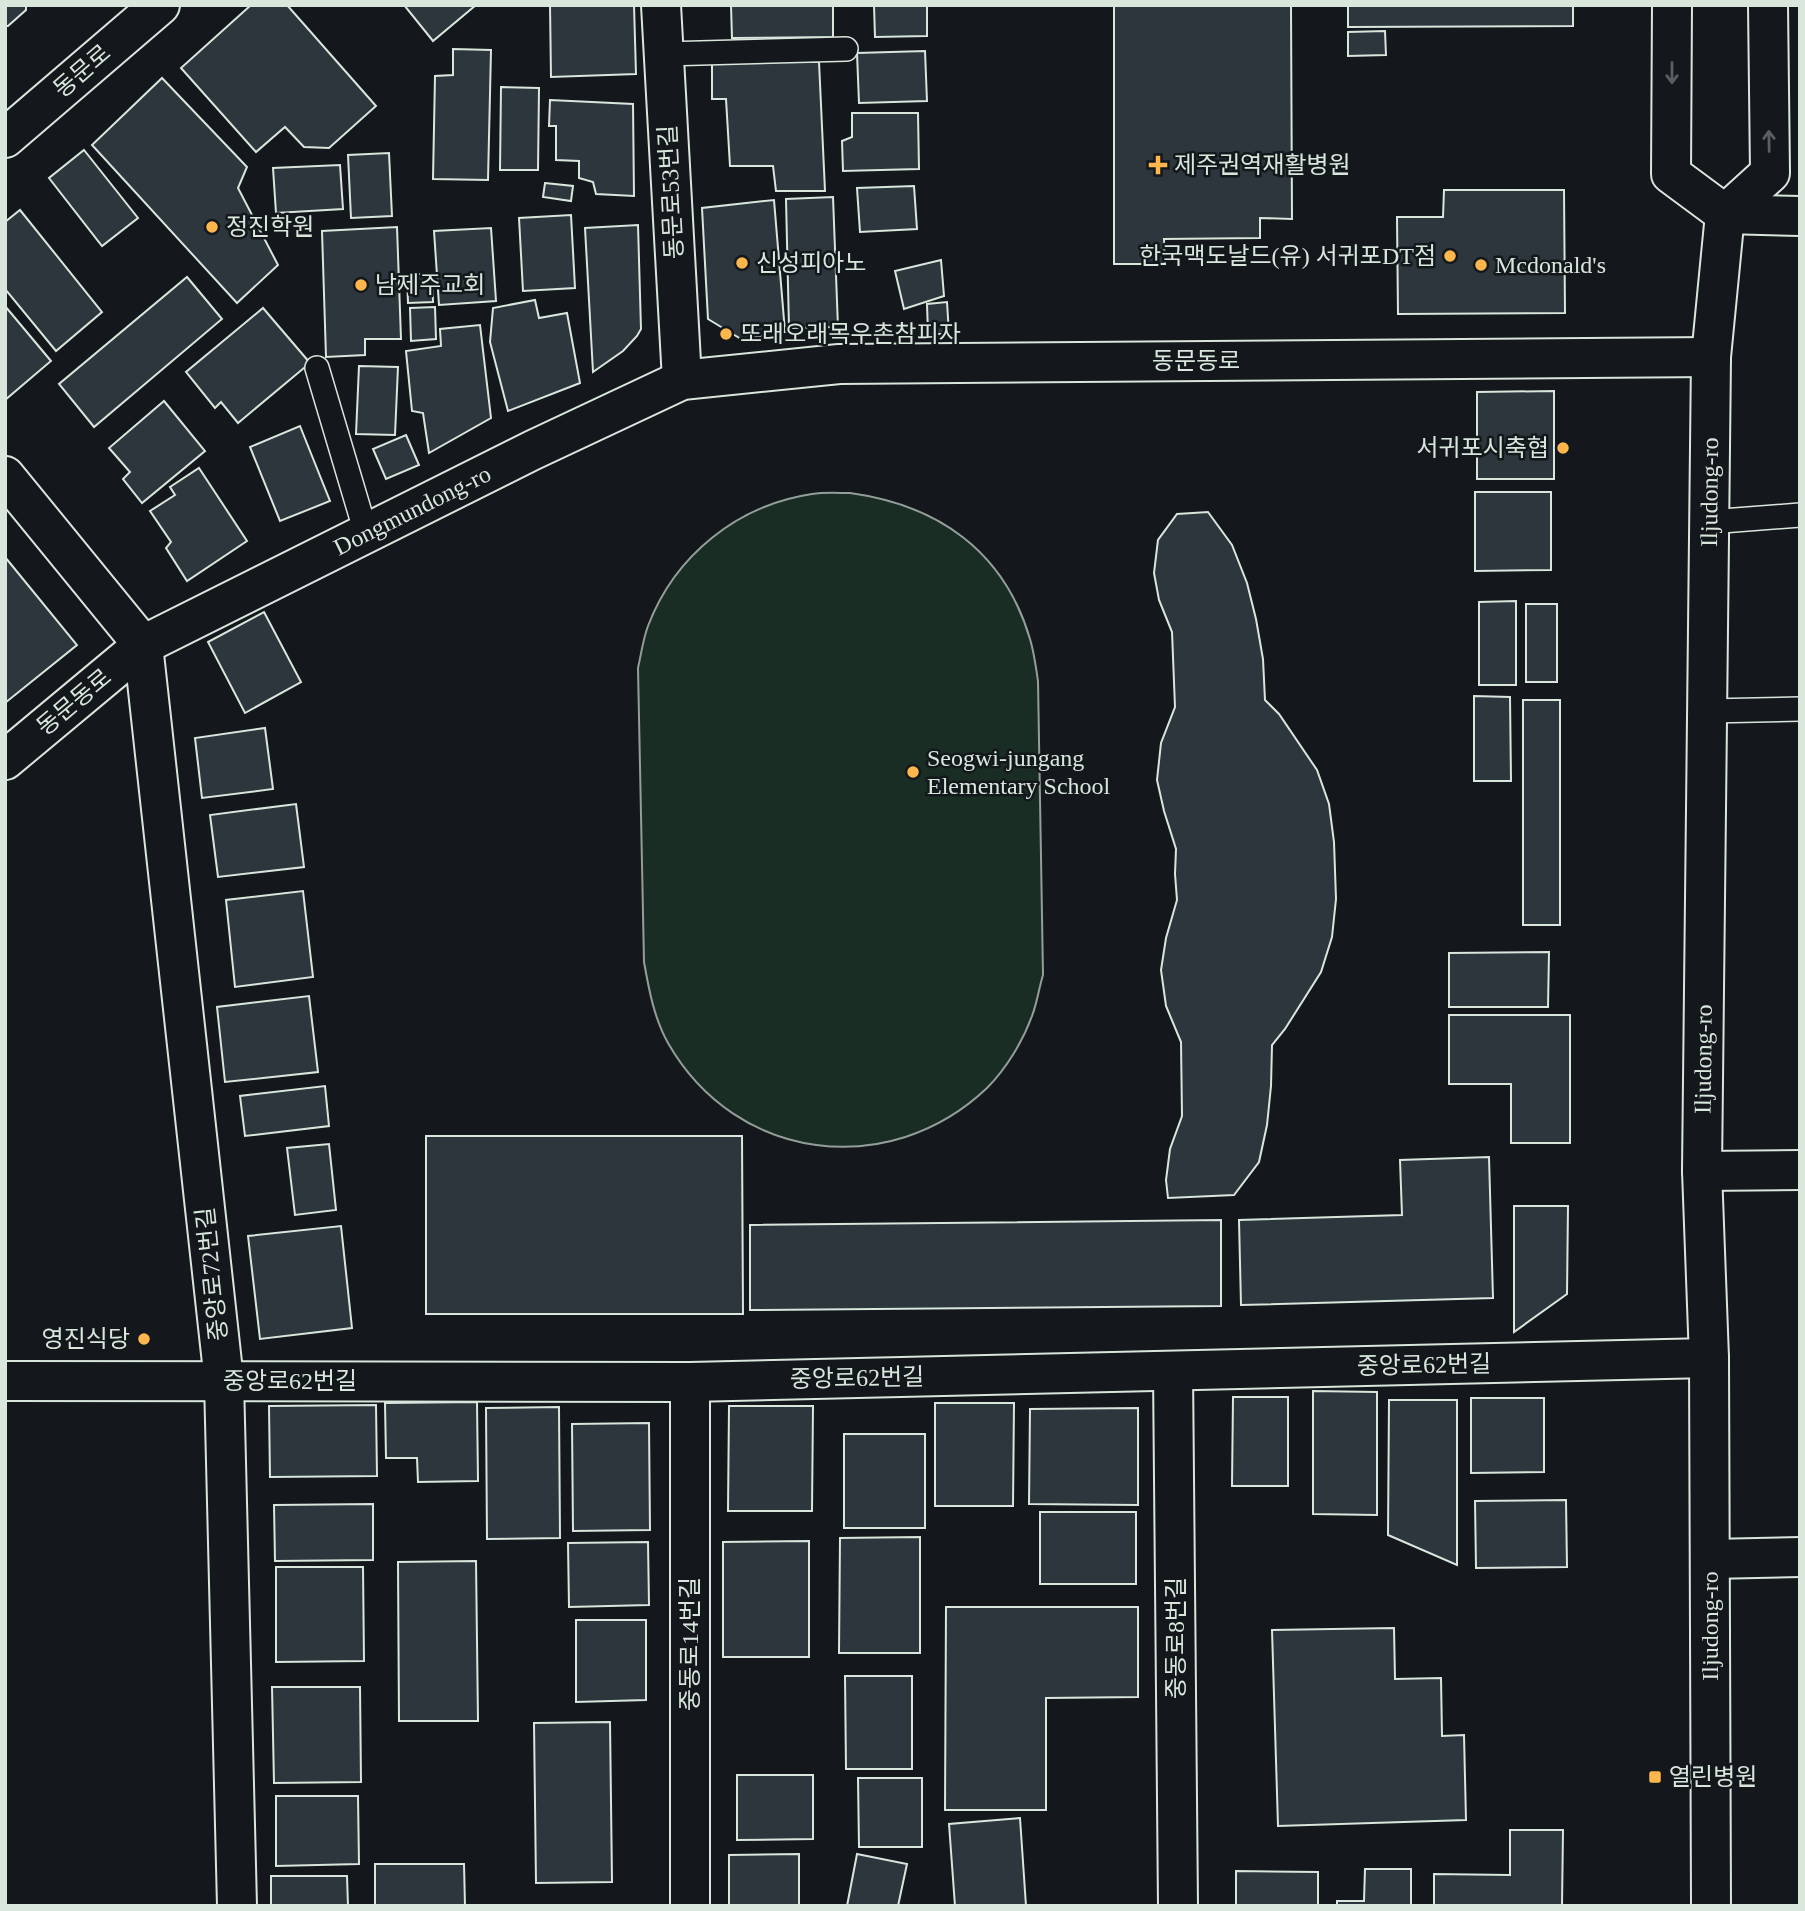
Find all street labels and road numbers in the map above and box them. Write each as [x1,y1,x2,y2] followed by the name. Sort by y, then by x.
[48,39,116,103] street label: 동문로
[655,124,687,260] street label: 동문로53번길
[1152,348,1240,374] street label: 동문동로
[1696,437,1723,547] street label: Iljudong-ro
[329,460,495,560] street label: Dongmundong-ro
[32,664,116,740] street label: 동문동로
[1690,1004,1717,1114] street label: Iljudong-ro
[192,1206,232,1342] street label: 중앙로72번길
[1357,1351,1491,1379] street label: 중앙로62번길
[790,1364,924,1392] street label: 중앙로62번길
[223,1368,357,1394] street label: 중앙로62번길
[1697,1571,1723,1681] street label: Iljudong-ro
[677,1577,703,1711] street label: 중동로14번길
[1163,1577,1189,1699] street label: 중동로8번길

